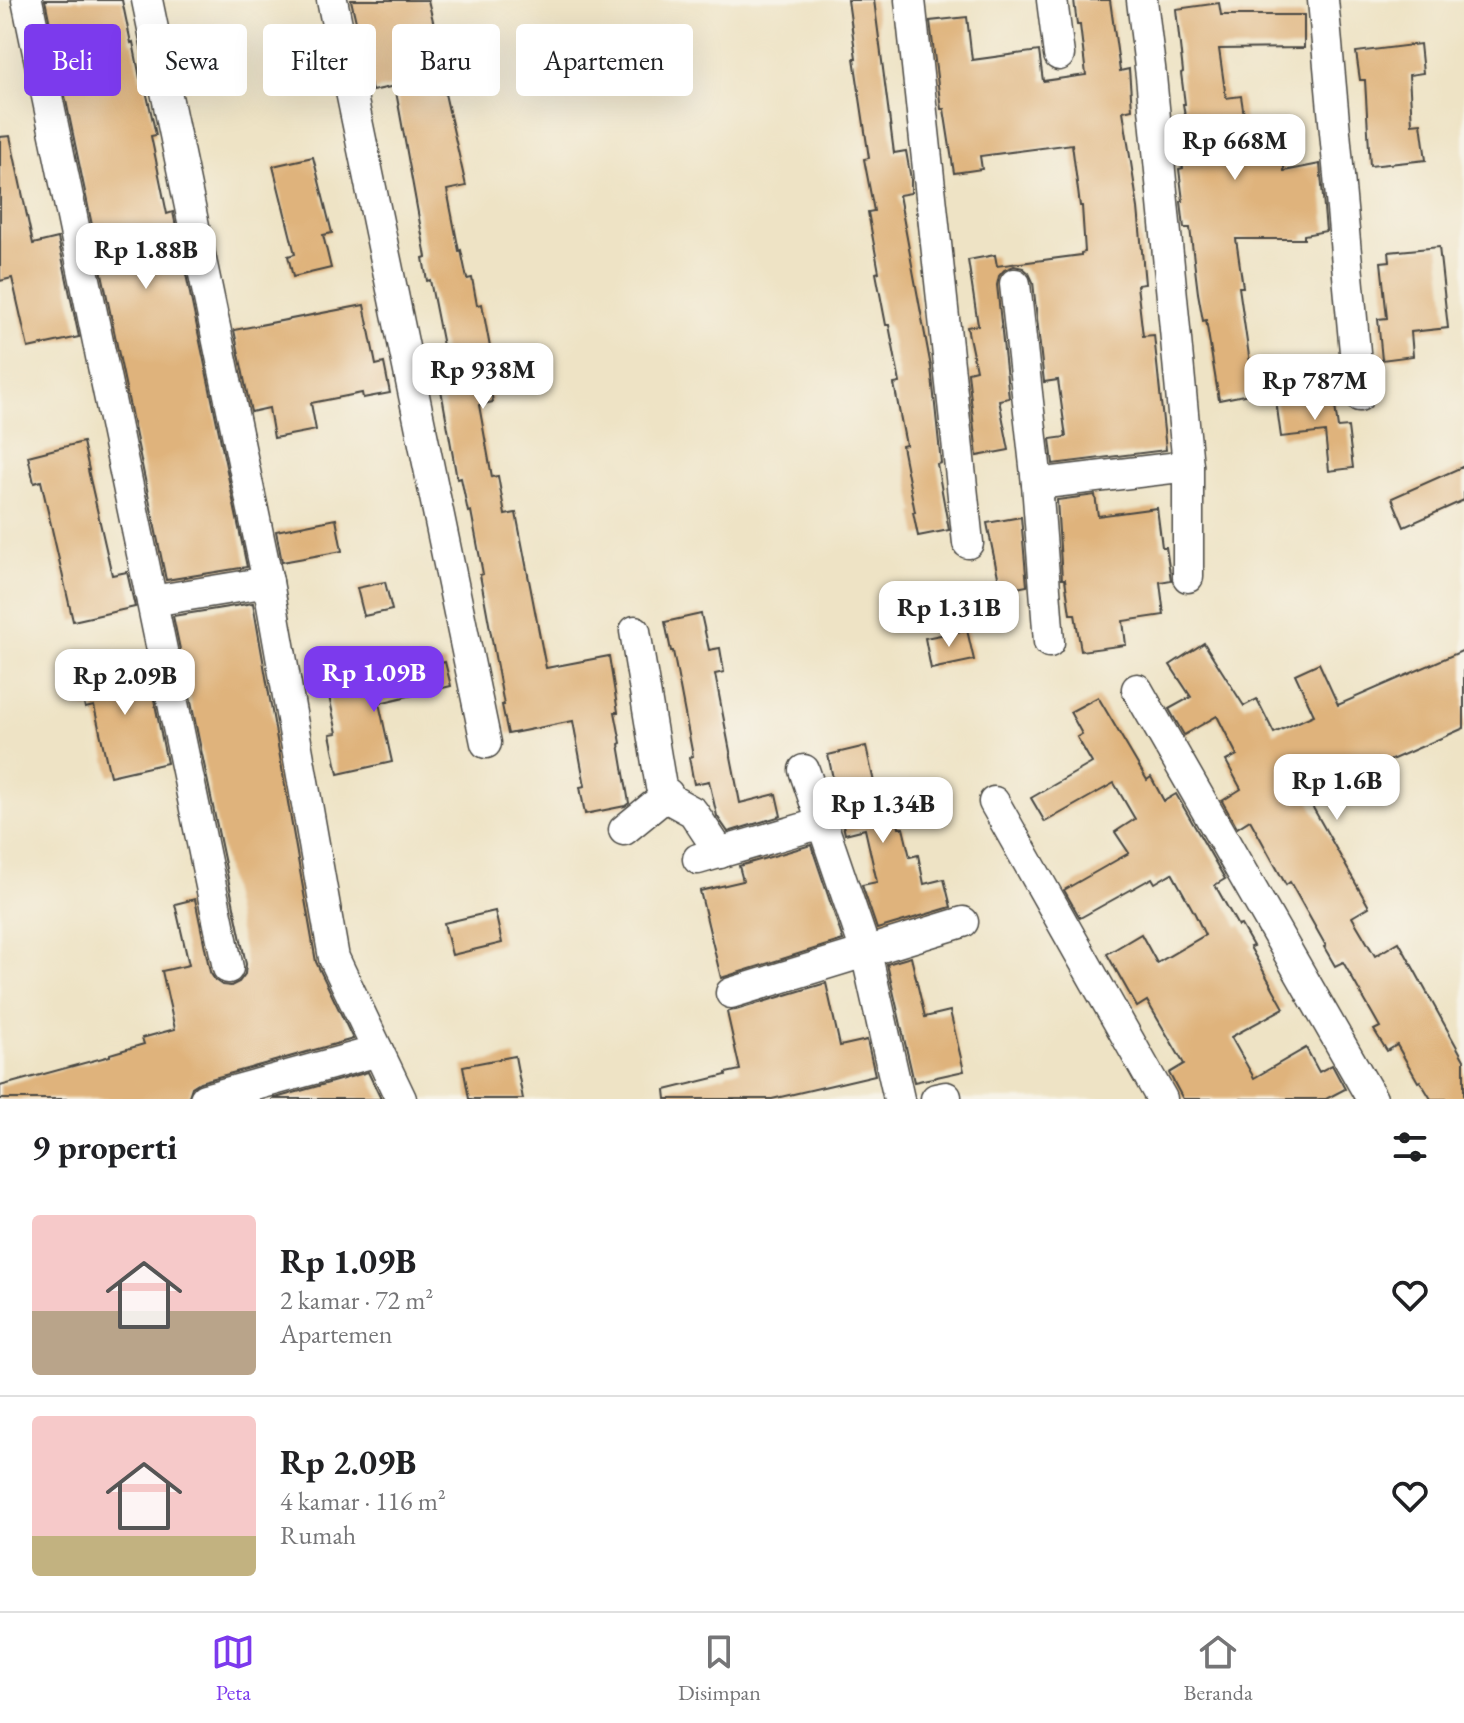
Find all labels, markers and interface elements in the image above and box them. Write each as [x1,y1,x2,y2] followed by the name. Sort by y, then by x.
[24,24,121,96] chip: Beli
[137,24,247,96] chip: Sewa
[263,24,376,96] chip: Filter
[392,24,500,96] chip: Baru
[516,24,693,96] chip: Apartemen
[1161,114,1309,182] pin: Rp 668M
[1182,123,1288,157] text: Rp 668M
[63,223,229,291] pin: Rp 1.88B
[94,232,198,266] text: Rp 1.88B
[409,343,557,411] pin: Rp 938M
[430,352,536,386] text: Rp 938M
[1241,354,1389,422] pin: Rp 787M
[1262,363,1368,397] text: Rp 787M
[866,581,1032,649] pin: Rp 1.31B
[897,590,1001,624] text: Rp 1.31B
[291,646,457,714] pin: Rp 1.09B
[42,649,208,717] pin: Rp 2.09B
[322,655,426,689] text: Rp 1.09B
[73,658,177,692] text: Rp 2.09B
[1263,754,1411,822] pin: Rp 1.6B
[1292,763,1382,797] text: Rp 1.6B
[800,777,966,845] pin: Rp 1.34B
[831,786,935,820] text: Rp 1.34B
[32,1125,177,1169] text: 9 properti
[1388,1125,1432,1169] icon: filters
[280,1239,416,1283] text: Rp 1.09B
[96,1247,192,1343] icon: home
[1388,1273,1432,1317] icon: heart
[280,1283,433,1317] text: 2 kamar · 72 m²
[280,1317,392,1351] text: Apartemen
[280,1440,416,1484] text: Rp 2.09B
[96,1448,192,1544] icon: home
[1388,1474,1432,1518] icon: heart
[280,1484,446,1518] text: 4 kamar · 116 m²
[280,1518,356,1552] text: Rumah
[211,1630,255,1707] tab: Peta
[678,1630,761,1707] tab: Disimpan
[1184,1630,1253,1707] tab: Beranda

